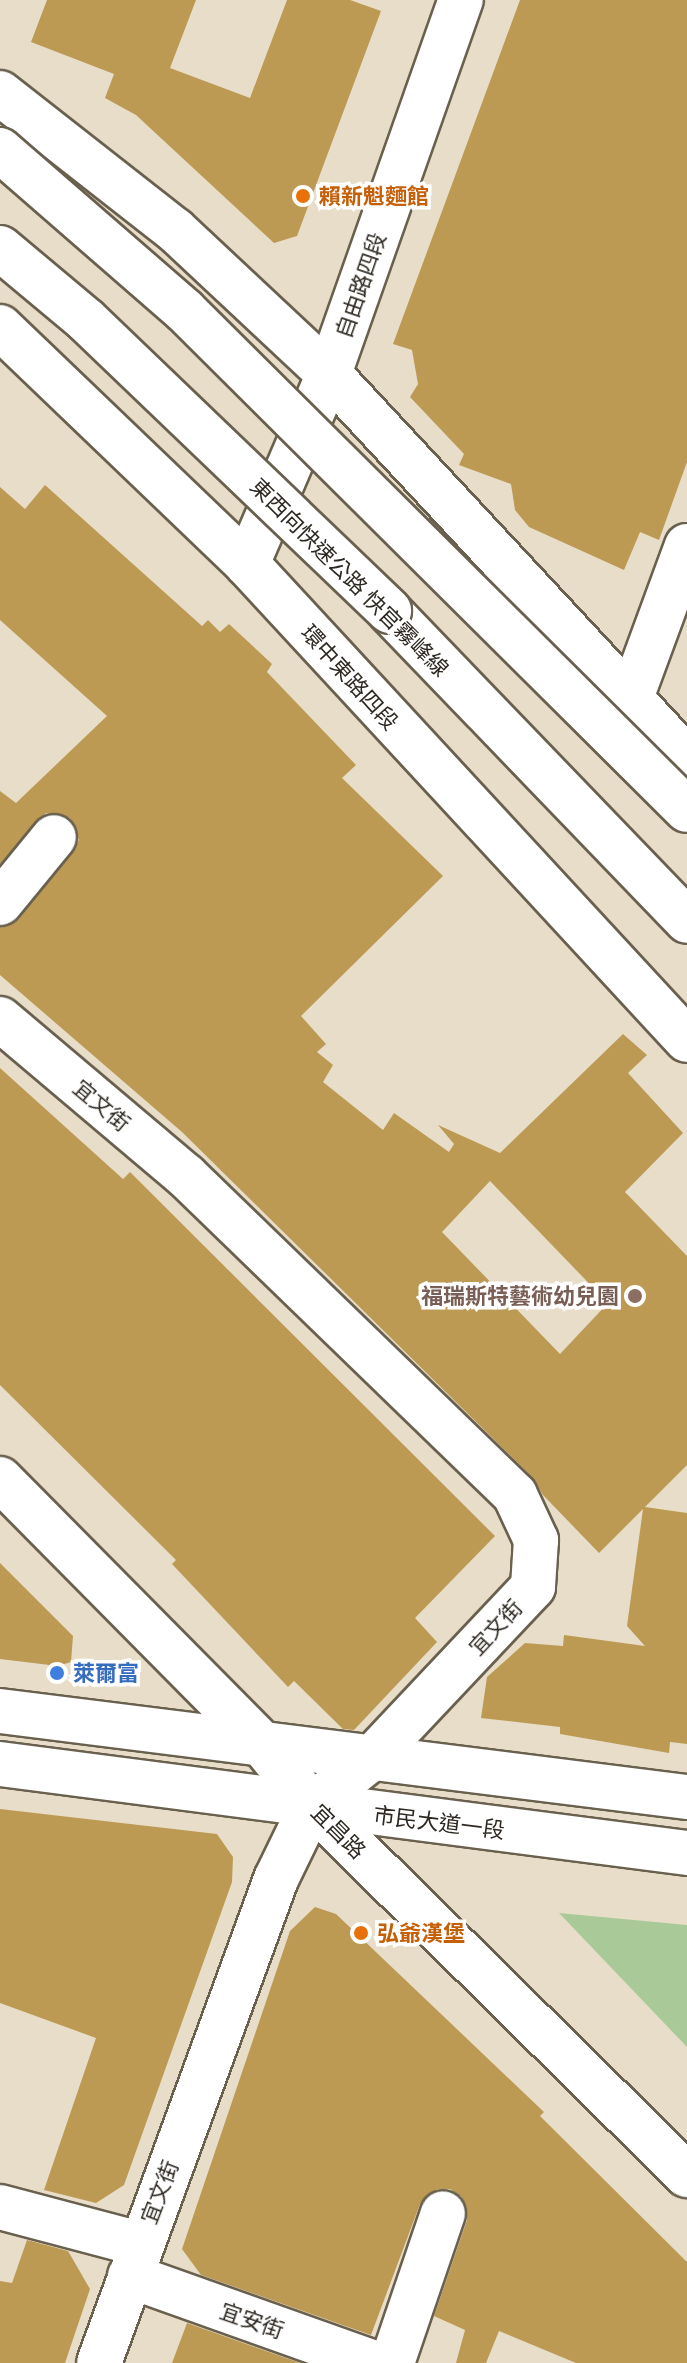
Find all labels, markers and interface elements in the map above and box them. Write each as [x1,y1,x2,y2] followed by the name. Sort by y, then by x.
[319,183,429,209] place label: 賴新魁麵館
[294,187,312,205] marker: 賴新魁麵館
[330,229,390,341] street label: 自由路四段
[245,472,455,682] street label: 東西向快速公路 快官霧峰線
[296,619,404,735] street label: 環中東路四段
[68,1074,136,1136] street label: 宜文街
[421,1283,619,1309] place label: 福瑞斯特藝術幼兒園
[626,1287,644,1305] marker: 福瑞斯特藝術幼兒園
[463,1594,527,1660] street label: 宜文街
[73,1660,139,1686] place label: 萊爾富
[48,1664,66,1682] marker: 萊爾富
[306,1798,372,1864] street label: 宜昌路
[372,1801,506,1843] street label: 市民大道一段
[377,1920,465,1946] place label: 弘爺漢堡
[352,1924,370,1942] marker: 弘爺漢堡
[135,2156,183,2228] street label: 宜文街
[217,2297,287,2343] street label: 宜安街

